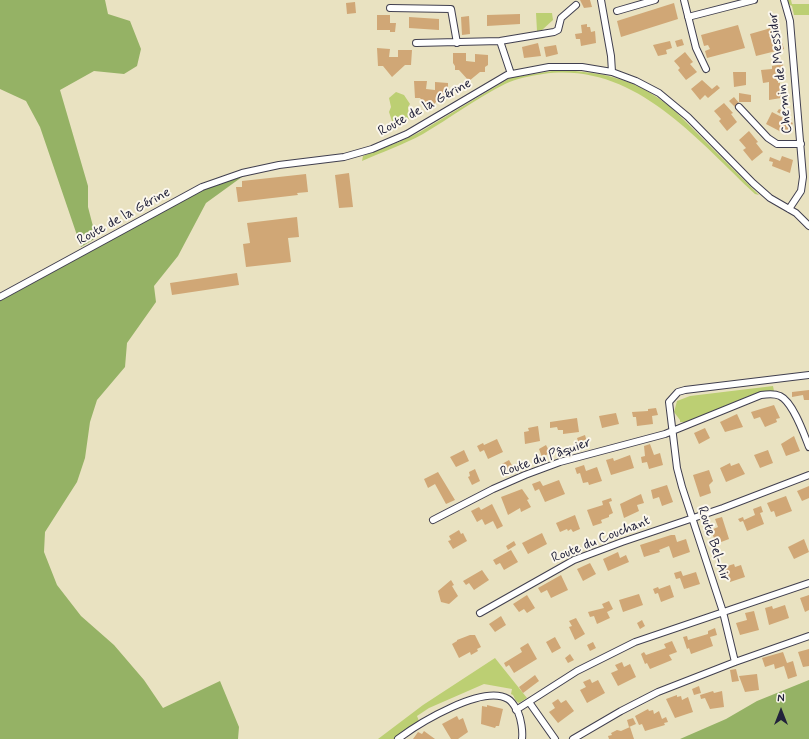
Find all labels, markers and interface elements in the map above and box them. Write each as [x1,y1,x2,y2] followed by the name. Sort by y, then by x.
[765,11,797,135] street label: Chemin de Messidor
[375,75,475,141] street label: Route de la Gérine
[74,184,174,250] street label: Route de la Gérine
[498,435,594,481] street label: Route du Pâquier
[693,504,733,584] street label: Route Bel-Air
[549,513,653,567] street label: Route du Couchant
[761,691,801,731] north arrow
[777,692,785,706] text: N

